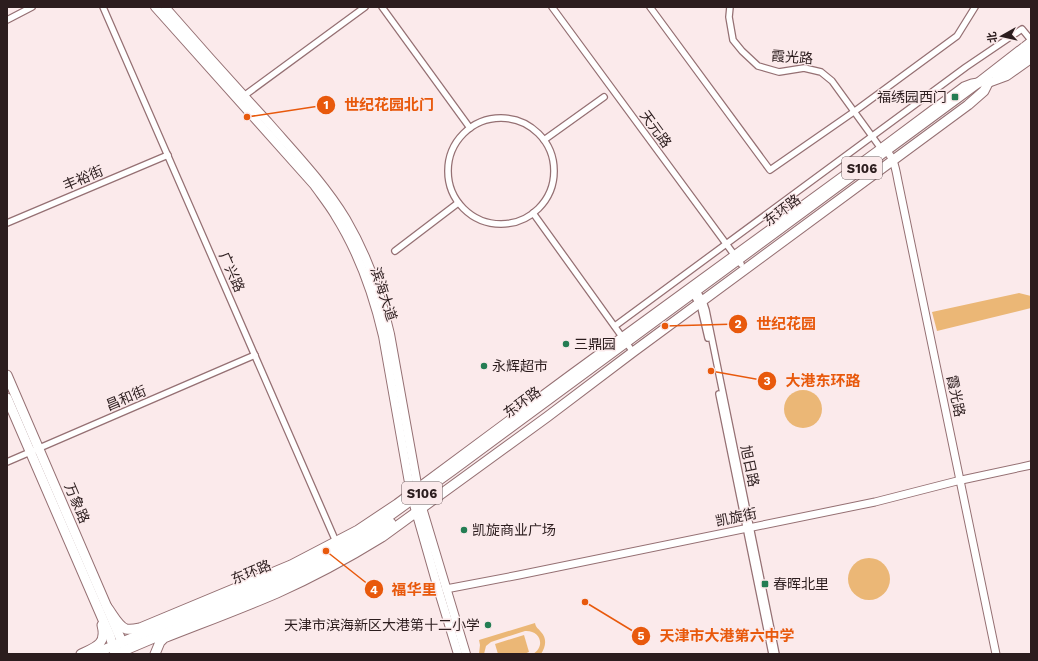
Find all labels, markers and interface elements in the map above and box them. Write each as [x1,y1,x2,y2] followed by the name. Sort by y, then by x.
[982,16,1022,56] north arrow
[985,31,1000,44] text: 北
[770,48,814,66] street label: 霞光路
[877,89,947,105] place label: 福绣园西门
[316,91,442,118] callout: 世纪花园北门
[950,92,960,102] marker: 福绣园西门
[344,96,434,114] text: 世纪花园北门
[323,98,329,112] text: 1
[637,107,675,151] street label: 天元路
[842,157,882,179] road number: S106
[61,162,105,194] street label: 丰裕街
[760,191,804,229] street label: 东环路
[216,250,248,294] street label: 广兴路
[368,265,400,323] street label: 滨海大道
[728,311,824,338] callout: 世纪花园
[756,315,816,333] text: 世纪花园
[734,317,742,331] text: 2
[574,336,616,352] place label: 三鼎园
[561,339,571,349] marker: 三鼎园
[492,358,548,374] place label: 永辉超市
[479,361,489,371] marker: 永辉超市
[757,367,868,394] callout: 大港东环路
[785,372,861,390] text: 大港东环路
[763,374,771,388] text: 3
[944,374,968,418] street label: 霞光路
[104,382,148,414] street label: 昌和街
[500,383,544,421] street label: 东环路
[738,444,762,488] street label: 旭日路
[61,481,93,525] street label: 万象路
[402,482,442,504] road number: S106
[714,505,758,529] street label: 凯旋街
[472,522,556,538] place label: 凯旋商业广场
[459,525,469,535] marker: 凯旋商业广场
[229,557,273,587] street label: 东环路
[364,576,445,603] callout: 福华里
[773,576,829,592] place label: 春晖北里
[760,579,770,589] marker: 春晖北里
[391,581,437,599] text: 福华里
[370,583,378,597] text: 4
[284,617,480,633] place label: 天津市滨海新区大港第十二小学
[483,620,493,630] marker: 天津市滨海新区大港第十二小学
[631,622,802,649] callout: 天津市大港第六中学
[659,627,795,645] text: 天津市大港第六中学
[638,629,645,643] text: 5

